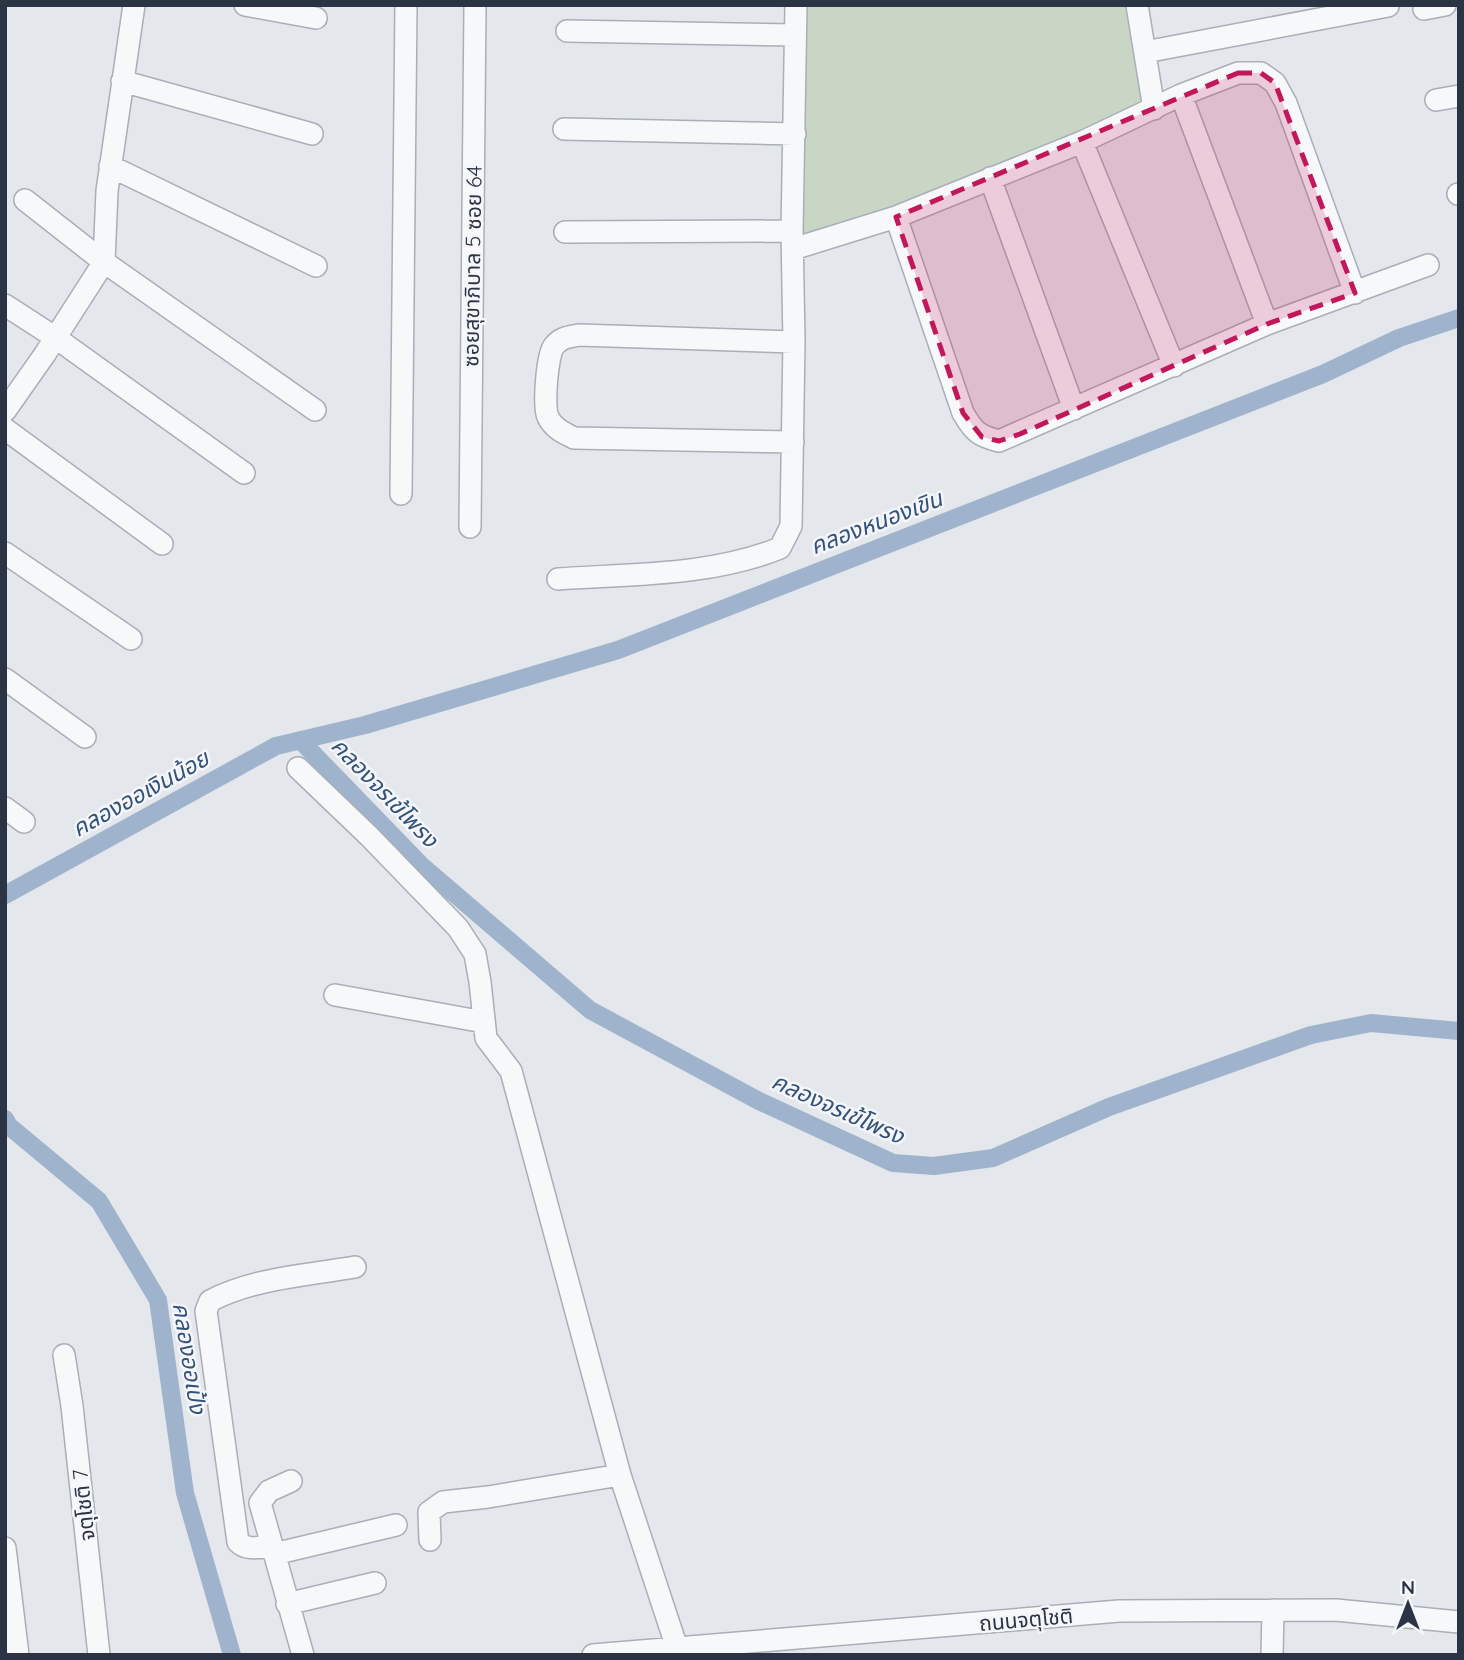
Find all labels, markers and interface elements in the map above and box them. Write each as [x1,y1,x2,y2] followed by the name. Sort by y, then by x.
[457,165,488,367] street label: ซอยสุขาภิบาล 5 ซอย 64
[806,483,948,560] water label: คลองหนองเขิน
[325,731,446,854] water label: คลองจรเข้โพรง
[66,743,215,843] water label: คลองออเงินน้อย
[767,1066,910,1151] water label: คลองจรเข้โพรง
[167,1300,213,1417] water label: คลองออเป้ง
[66,1467,101,1542] street label: จตุโชติ 7
[1373,1569,1443,1639] north arrow
[1401,1575,1415,1599] text: N
[978,1602,1074,1637] street label: ถนนจตุโชติ

